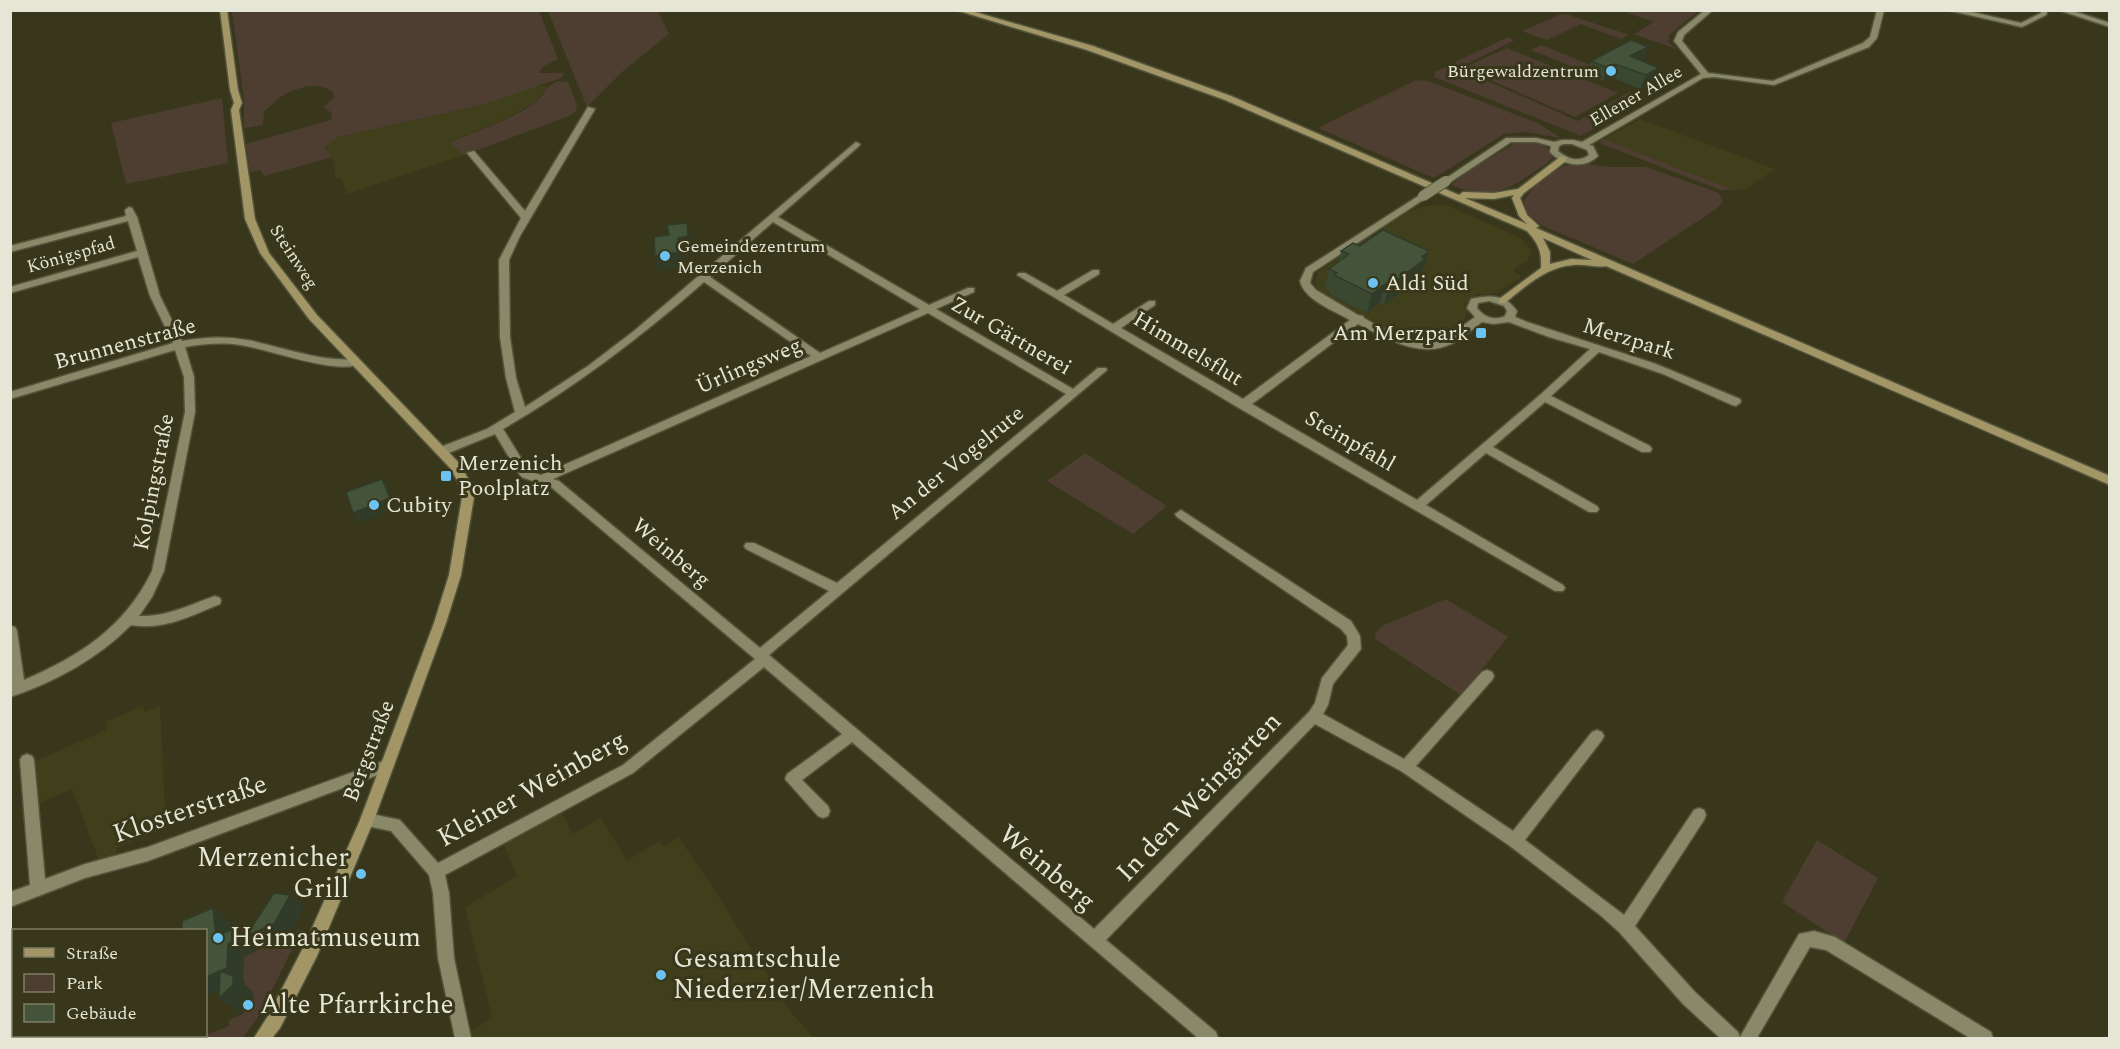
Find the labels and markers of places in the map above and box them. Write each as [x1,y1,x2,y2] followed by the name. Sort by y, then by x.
[1447,58,1599,85] place label: Bürgewaldzentrum
[1604,64,1618,78] marker: Bürgewaldzentrum
[677,233,826,281] place label: Gemeindezentrum Merzenich
[658,249,672,263] marker: Gemeindezentrum Merzenich
[1385,267,1469,300] place label: Aldi Süd
[1366,276,1380,290] marker: Aldi Süd
[1333,317,1469,350] place label: Am Merzpark
[1474,326,1488,340] marker: Am Merzpark
[458,447,562,505] place label: Merzenich Poolplatz
[439,469,453,483] marker: Merzenich Poolplatz
[386,489,453,522] place label: Cubity
[367,498,381,512] marker: Cubity
[197,837,349,910] place label: Merzenicher Grill
[354,867,368,881] marker: Merzenicher Grill
[230,917,421,959] place label: Heimatmuseum
[211,931,225,945] marker: Heimatmuseum
[673,938,935,1011] place label: Gesamtschule Niederzier/Merzenich
[654,968,668,982] marker: Gesamtschule Niederzier/Merzenich
[260,984,454,1026] place label: Alte Pfarrkirche
[241,998,255,1012] marker: Alte Pfarrkirche

